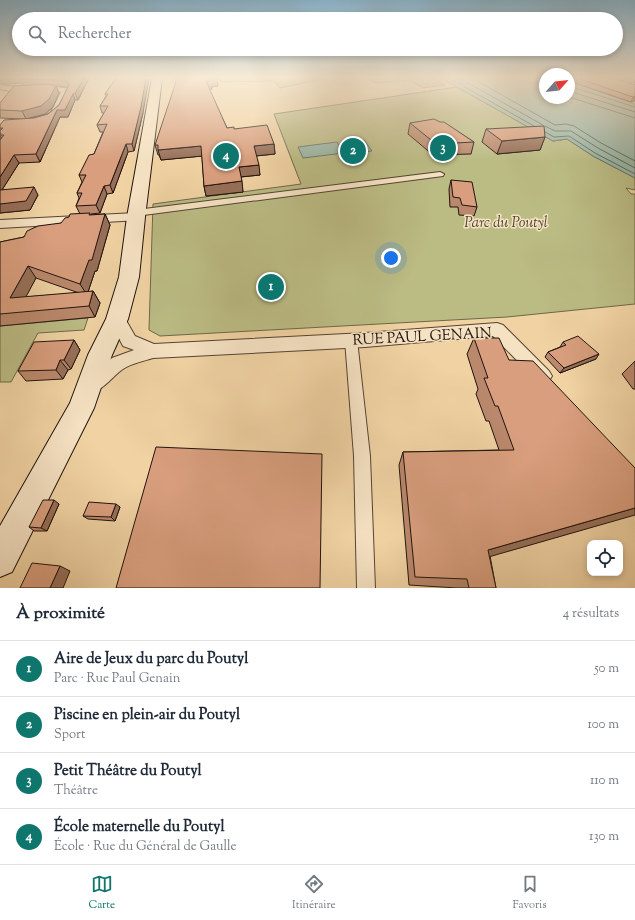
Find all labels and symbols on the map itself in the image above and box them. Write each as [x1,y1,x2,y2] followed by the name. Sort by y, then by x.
[539,68,575,104] north arrow
[430,133,456,163] pin: 3
[340,136,366,166] pin: 2
[213,141,239,171] pin: 4
[464,213,548,234] park label: Parc du Poutyl
[381,248,401,268] your location
[258,272,284,302] pin: 1
[352,323,492,352] street label: RUE PAUL GENAIN

